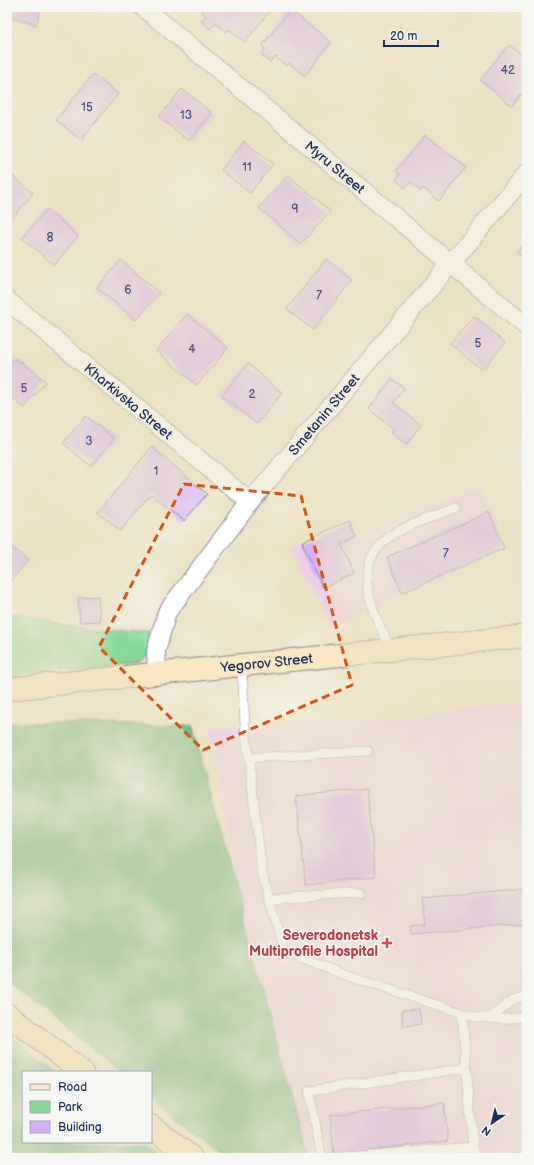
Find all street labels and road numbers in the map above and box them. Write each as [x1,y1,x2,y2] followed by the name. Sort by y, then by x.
[301,137,369,197] street label: Myru Street
[81,359,177,443] street label: Kharkivska Street
[285,370,363,459] street label: Smetanin Street
[219,649,314,676] street label: Yegorov Street

